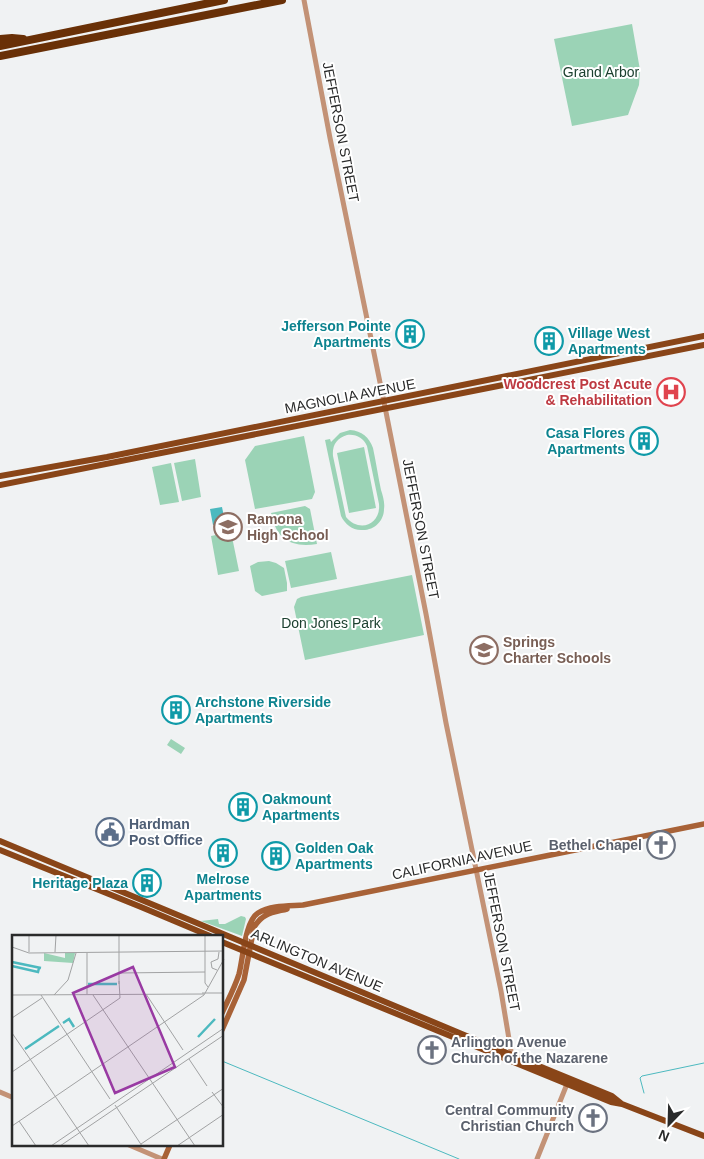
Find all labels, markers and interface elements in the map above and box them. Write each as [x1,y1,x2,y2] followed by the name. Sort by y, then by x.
[320,61,363,204] street label: JEFFERSON STREET
[563,64,639,80] park label: Grand Arbor
[281,318,391,350] place label: Jefferson Pointe Apartments
[395,319,425,349] building icon: Jefferson Pointe Apartments
[568,325,650,357] place label: Village West Apartments
[534,326,564,356] building icon: Village West Apartments
[283,375,417,417] street label: MAGNOLIA AVENUE
[503,376,652,408] place label: Woodcrest Post Acute & Rehabilitation
[656,377,686,407] hospital icon: Woodcrest Post Acute & Rehabilitation
[546,425,625,457] place label: Casa Flores Apartments
[629,426,659,456] building icon: Casa Flores Apartments
[400,458,443,601] street label: JEFFERSON STREET
[247,511,329,543] place label: Ramona High School
[213,512,243,542] school or university icon: Ramona High School
[281,615,382,631] park label: Don Jones Park
[503,634,611,666] place label: Springs Charter Schools
[469,635,499,665] school or university icon: Springs Charter Schools
[195,694,331,726] place label: Archstone Riverside Apartments
[161,695,191,725] building icon: Archstone Riverside Apartments
[262,791,340,823] place label: Oakmount Apartments
[228,792,258,822] building icon: Oakmount Apartments
[129,816,203,848] place label: Hardman Post Office
[95,817,125,847] public building icon: Hardman Post Office
[646,830,676,860] church icon: Bethel Chapel
[390,837,534,883] street label: CALIFORNIA AVENUE
[549,837,642,853] place label: Bethel Chapel
[208,838,238,868] building icon: Melrose Apartments
[295,840,374,872] place label: Golden Oak Apartments
[261,841,291,871] building icon: Golden Oak Apartments
[132,868,162,898] building icon: Heritage Plaza
[481,870,524,1013] street label: JEFFERSON STREET
[184,871,262,903] place label: Melrose Apartments
[32,875,128,891] place label: Heritage Plaza
[249,925,385,995] street label: ARLINGTON AVENUE
[12,935,224,1146] inset map
[451,1034,608,1066] place label: Arlington Avenue Church of the Nazarene
[417,1035,447,1065] church icon: Arlington Avenue Church of the Nazarene
[644,1099,694,1149] north arrow
[445,1102,574,1134] place label: Central Community Christian Church
[578,1103,608,1133] church icon: Central Community Christian Church
[656,1127,672,1145] text: N

